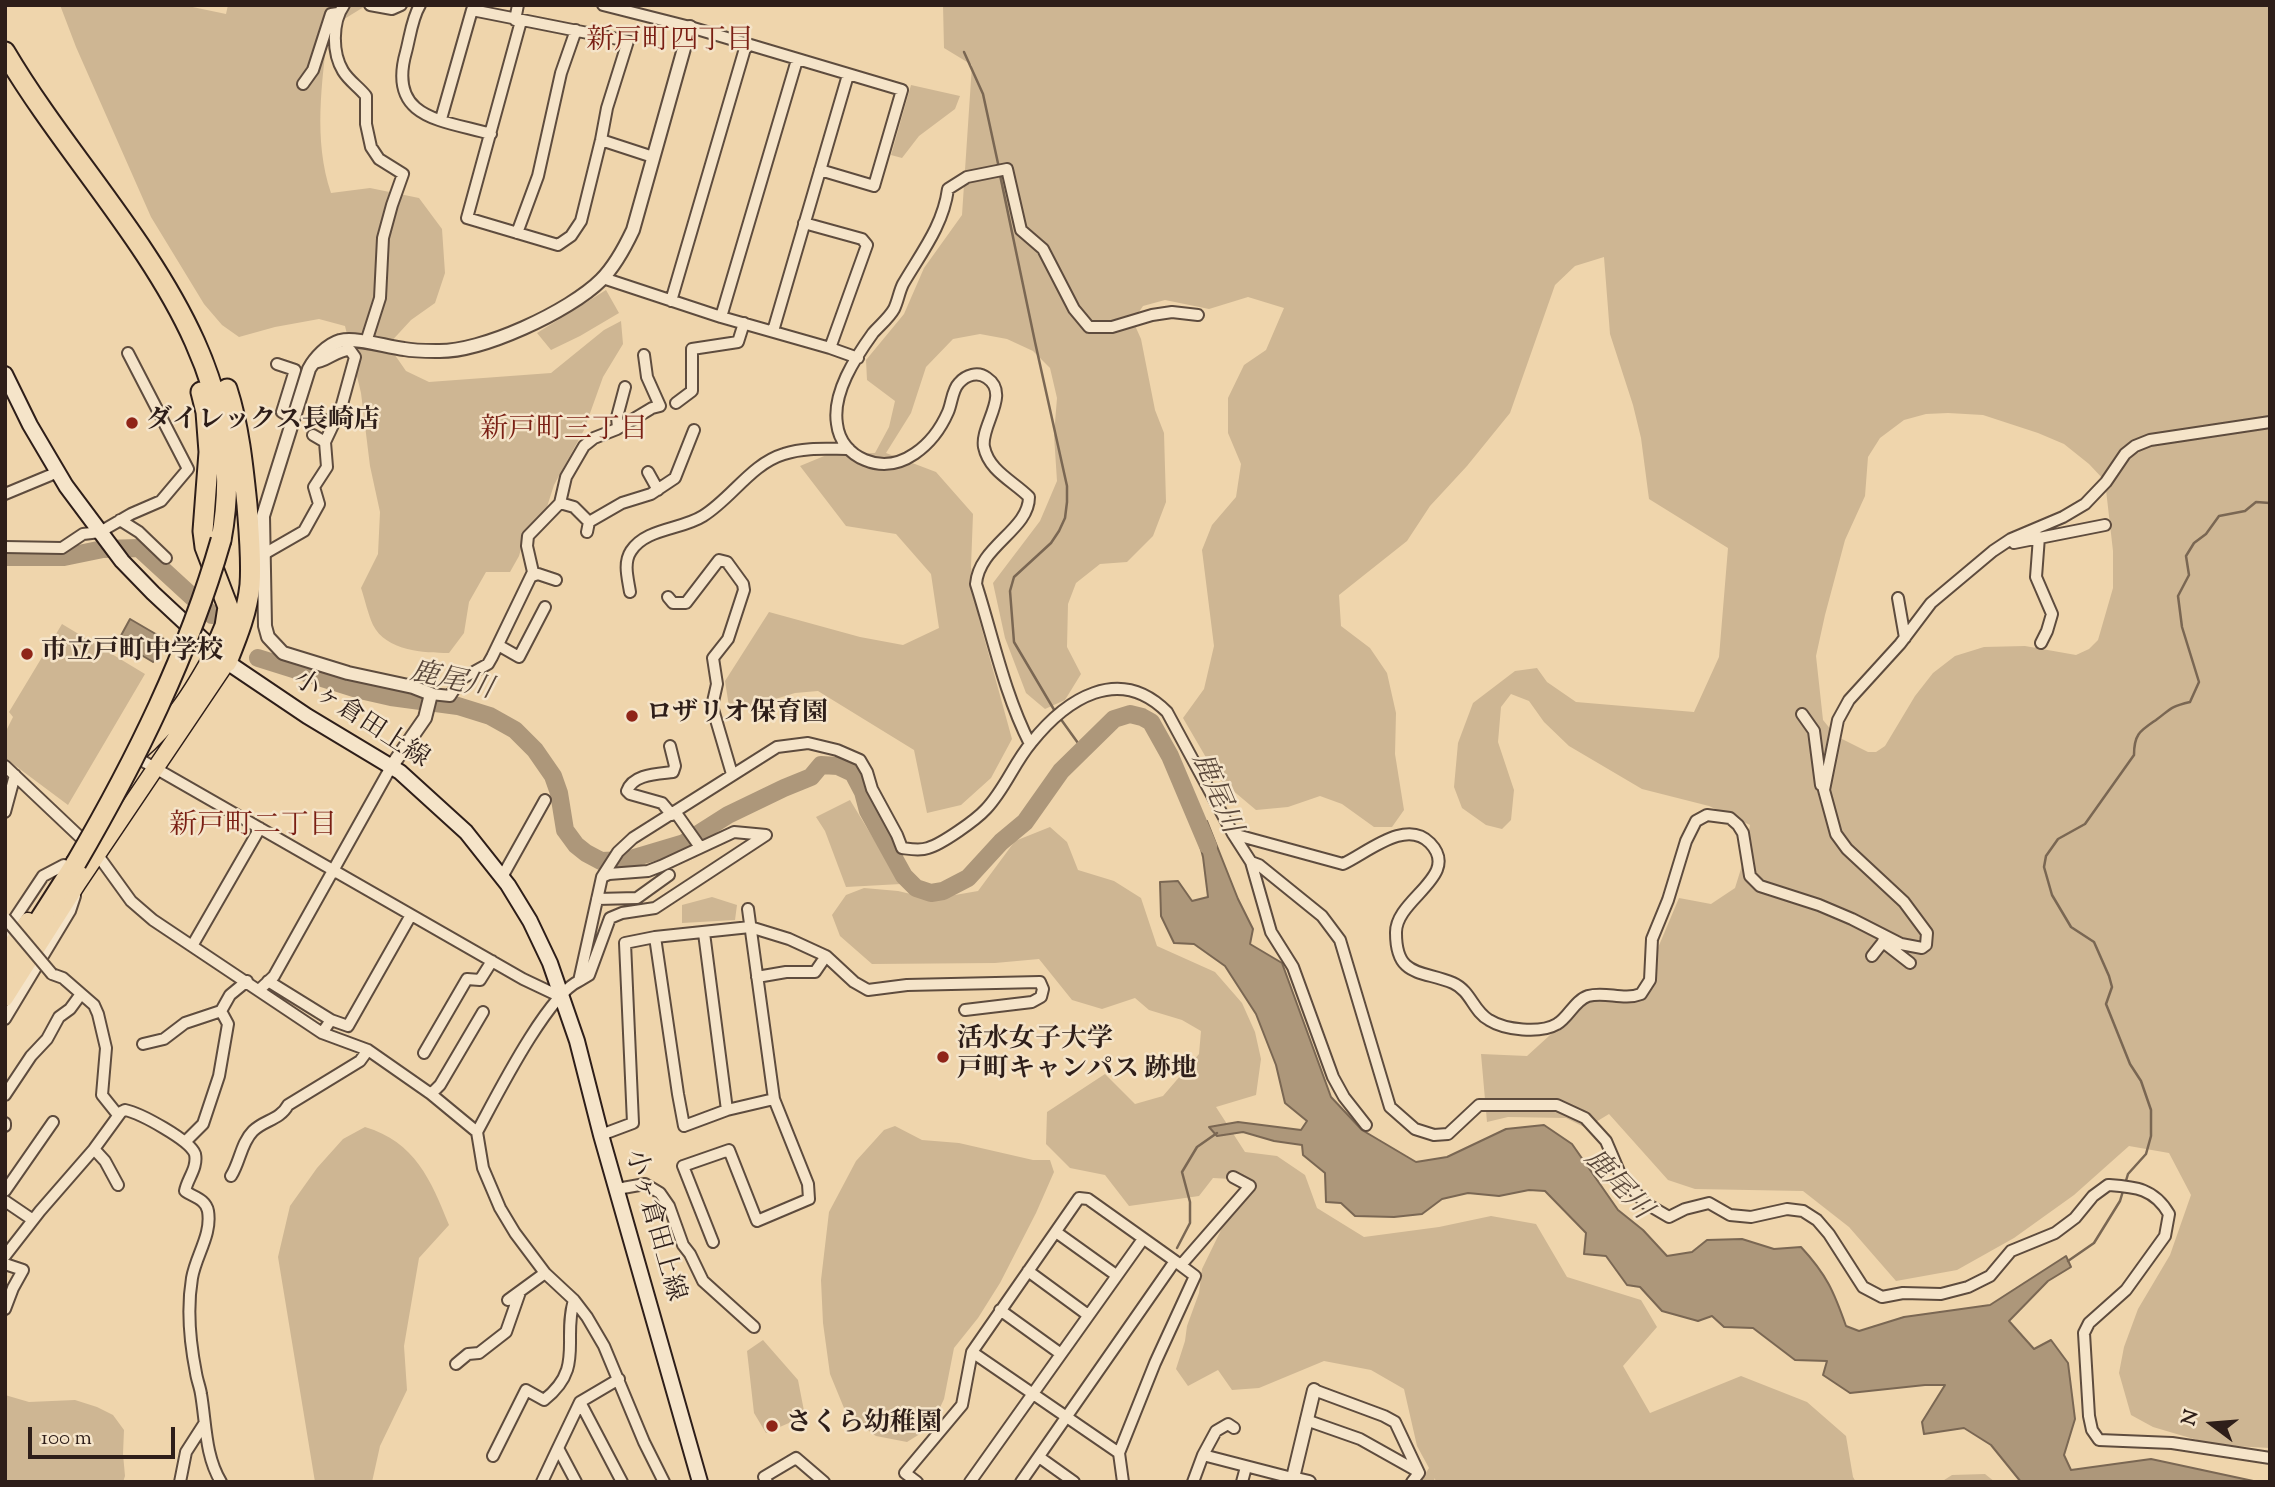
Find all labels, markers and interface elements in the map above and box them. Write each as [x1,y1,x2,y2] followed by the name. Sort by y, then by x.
[586,26,754,60] district label: 新戸町四丁目
[146,407,380,439] place label: ダイレックス長崎店
[124,415,140,431] marker: ダイレックス長崎店
[480,415,648,449] district label: 新戸町三丁目
[41,638,223,670] place label: 市立戸町中学校
[19,646,35,662] marker: 市立戸町中学校
[406,657,496,709] water label: 鹿尾川
[286,665,434,777] street label: 小ヶ倉田上線
[646,700,828,732] place label: ロザリオ保育園
[624,708,640,724] marker: ロザリオ保育園
[1182,749,1246,839] water label: 鹿尾川
[169,811,337,845] district label: 新戸町二丁目
[957,1026,1197,1088] place label: 活水女子大学 戸町キャンパス 跡地
[935,1049,951,1065] marker: 活水女子大学 戸町キャンパス 跡地
[1575,1144,1657,1228] water label: 鹿尾川
[617,1147,689,1305] street label: 小ヶ倉田上線
[2177,1389,2247,1459] north arrow
[2176,1407,2206,1429] text: N
[786,1410,942,1442] place label: さくら幼稚園
[32,1414,178,1458] scale bar
[764,1418,780,1434] marker: さくら幼稚園
[41,1424,92,1454] text: 100 m

